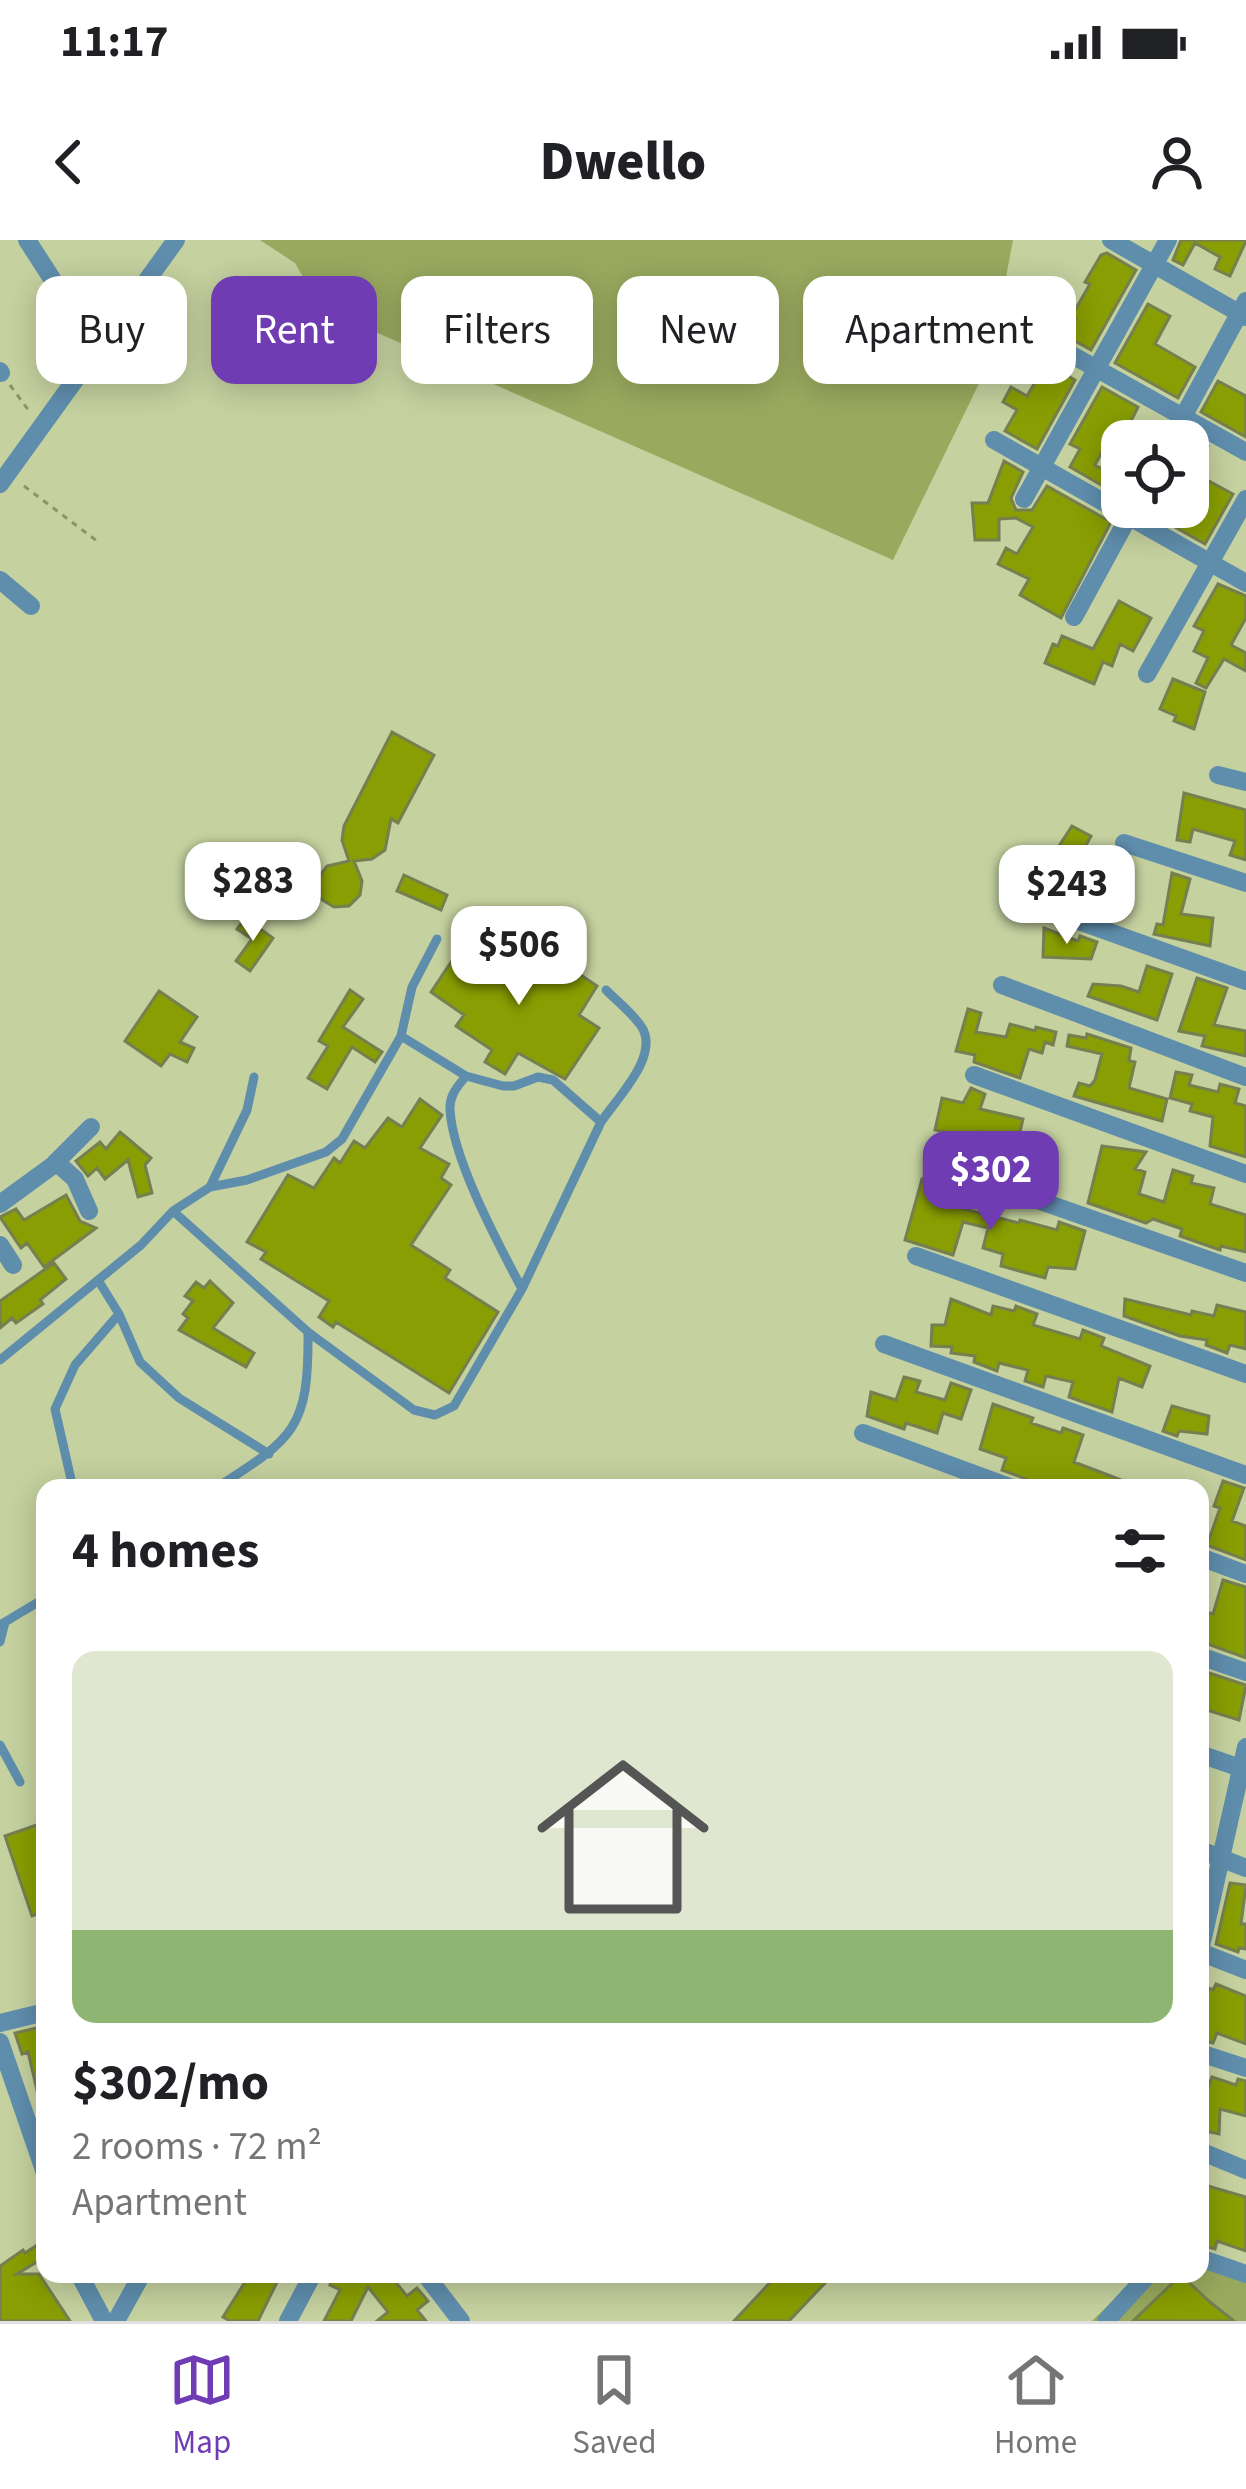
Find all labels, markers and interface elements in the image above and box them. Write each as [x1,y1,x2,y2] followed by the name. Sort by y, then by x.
[60,10,169,74] text: 11:17
[540,124,706,201] text: Dwello
[36,129,102,195] icon: back
[1144,129,1210,195] icon: person
[36,276,187,384] chip: Buy
[211,276,377,384] chip: Rent
[401,276,593,384] chip: Filters
[617,276,779,384] chip: New
[803,276,1076,384] chip: Apartment
[1101,420,1209,528] map controls
[1101,420,1209,528] button: locate
[182,842,324,944] pin: $283
[996,845,1138,947] pin: $243
[212,853,294,909] text: $283
[1026,856,1108,912] text: $243
[448,906,590,1008] pin: $506
[478,917,560,973] text: $506
[920,1131,1062,1233] pin: $302
[950,1142,1032,1198] text: $302
[72,1515,259,1587] text: 4 homes
[1107,1518,1173,1584] icon: filters
[515,1729,731,1945] icon: home
[72,2047,269,2119] text: $302/mo
[72,2119,322,2175] text: 2 rooms · 72 m²
[72,2175,247,2231] text: Apartment
[169,2347,235,2466] tab: Map
[572,2347,657,2466] tab: Saved
[994,2347,1077,2466] tab: Home

